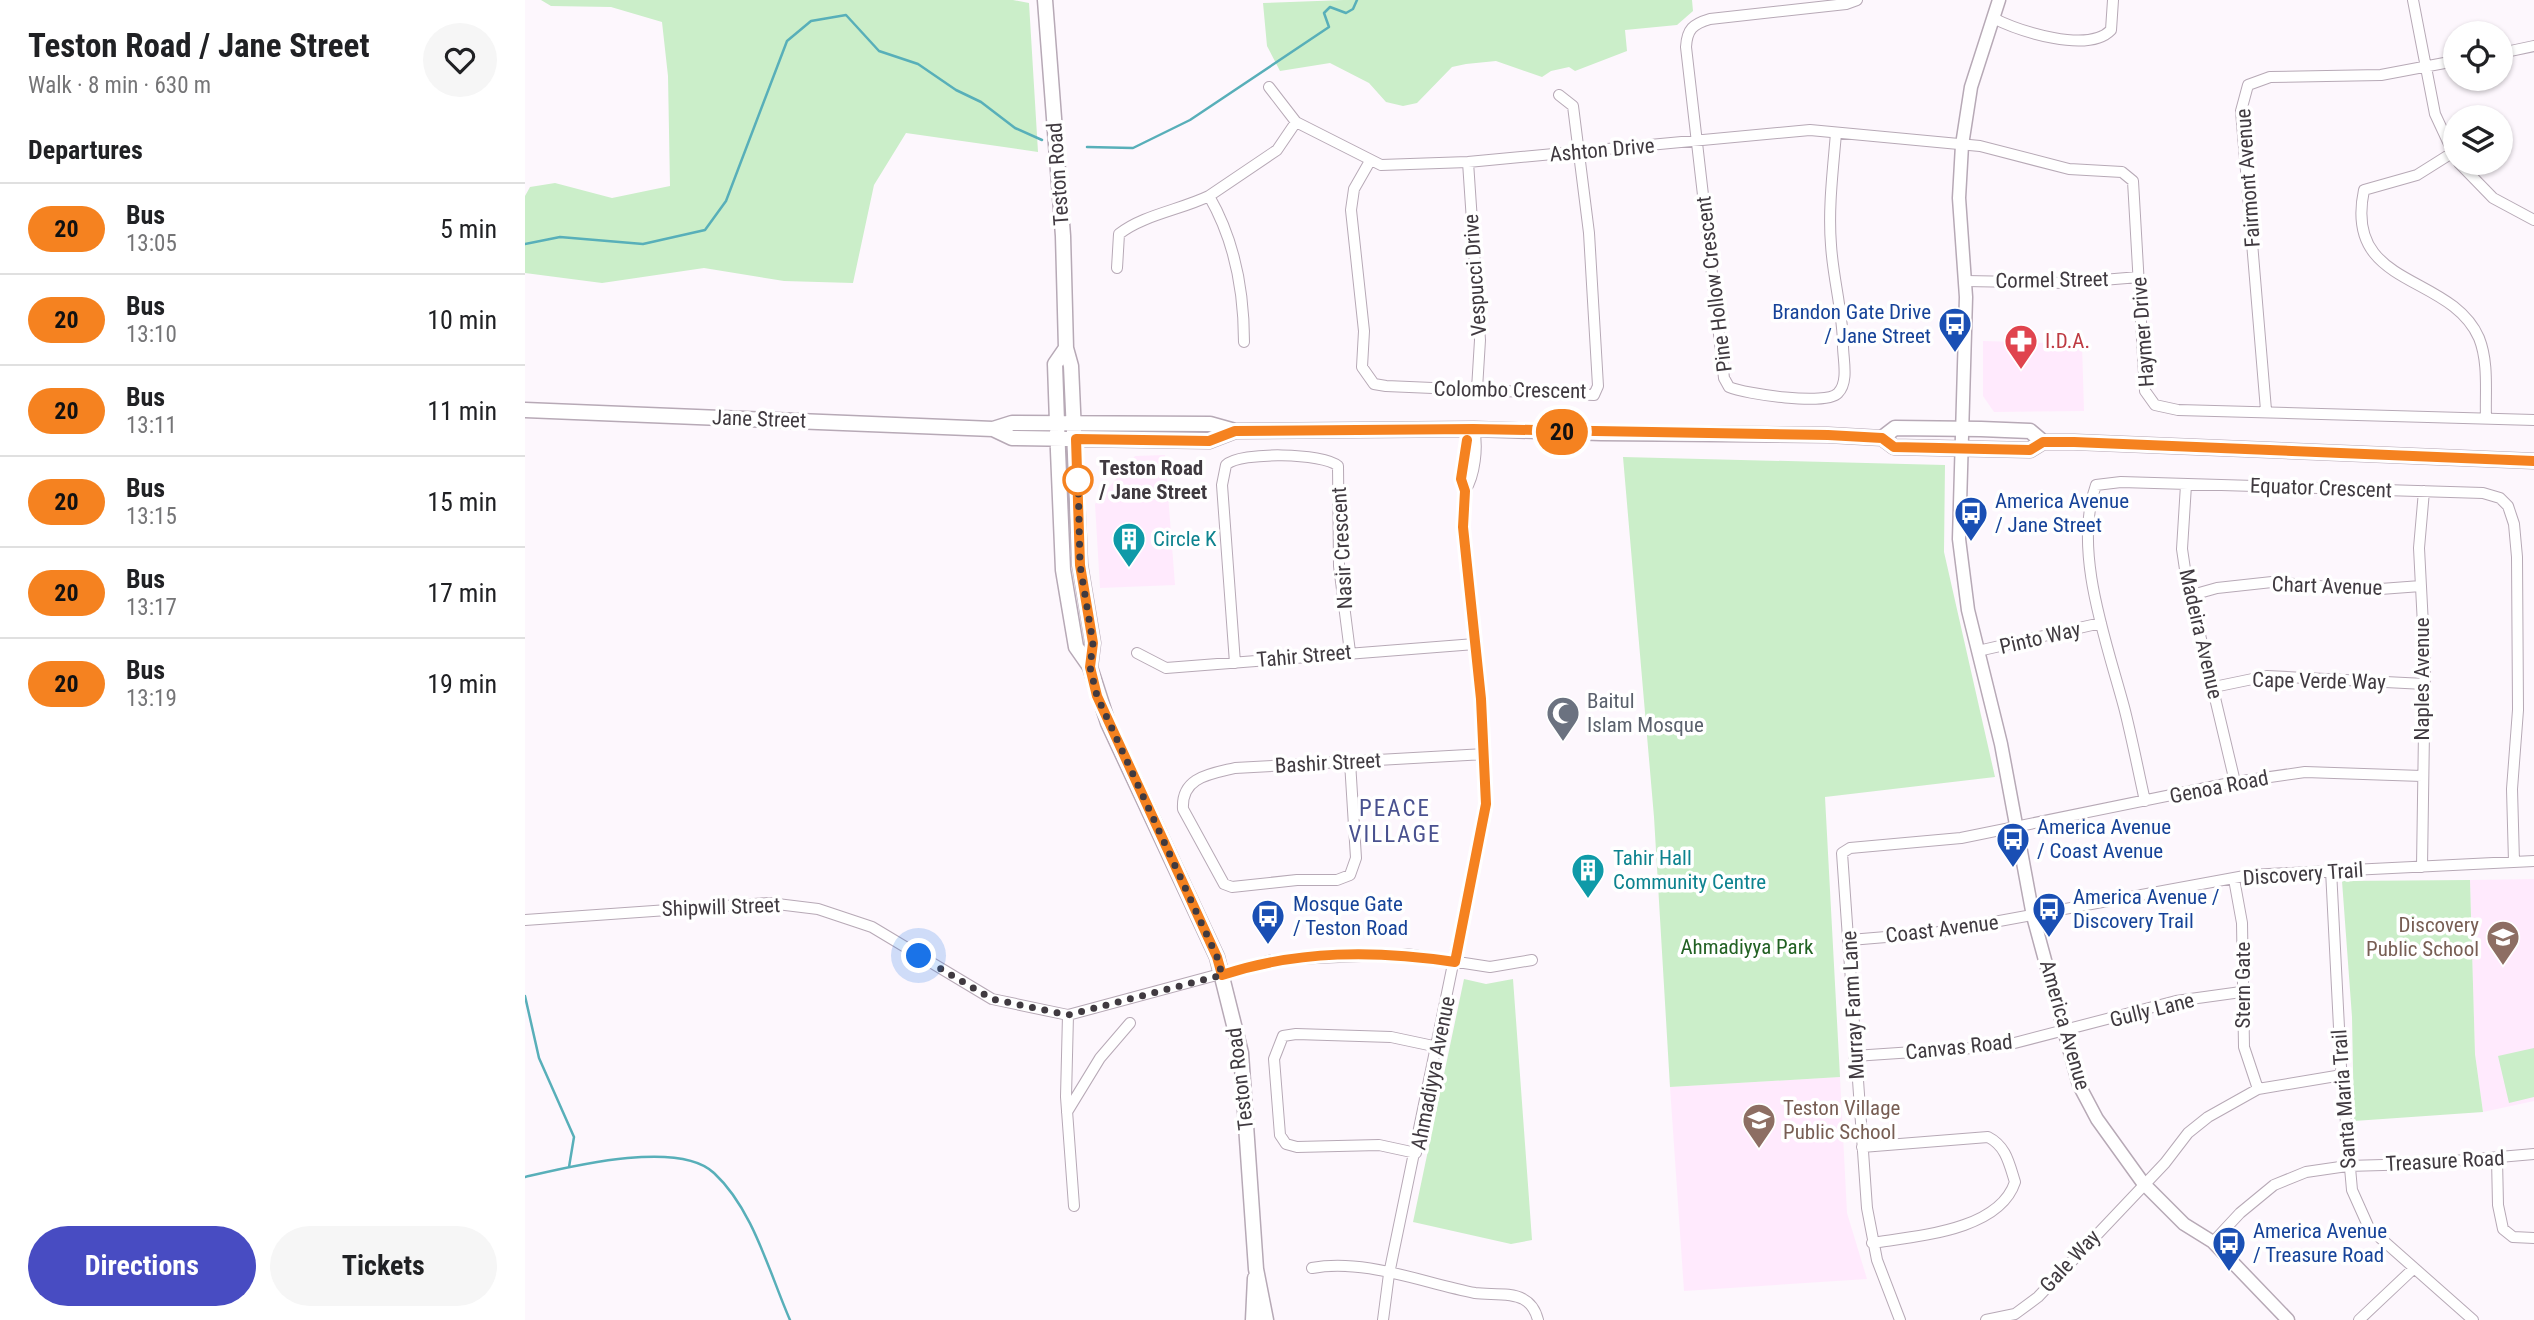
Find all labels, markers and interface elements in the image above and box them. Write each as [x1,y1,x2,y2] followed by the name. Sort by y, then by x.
[2443,21,2513,175] map controls
[2443,21,2513,91] button: locate
[423,23,497,97] button: heart
[28,26,370,65] text: Teston Road / Jane Street
[28,72,211,99] text: Walk · 8 min · 630 m
[2443,105,2513,175] button: layers
[2231,108,2265,248] street label: Fairmont Avenue
[1042,122,1074,226] street label: Teston Road
[1549,133,1656,167] street label: Ashton Drive
[28,135,143,165] text: Departures
[1691,195,1737,373] street label: Pine Hollow Crescent
[126,200,165,230] text: Bus
[1459,213,1491,337] street label: Vespucci Drive
[440,214,497,244] text: 5 min
[54,215,79,243] text: 20
[126,230,177,257] text: 13:05
[1995,267,2109,293] street label: Cormel Street
[2127,276,2159,388] street label: Haymer Drive
[126,291,165,321] text: Bus
[1772,300,1931,348] place label: Brandon Gate Drive / Jane Street
[427,305,497,335] text: 10 min
[1936,305,1974,354] bus stop icon: Brandon Gate Drive / Jane Street
[54,306,79,334] text: 20
[126,321,177,348] text: 13:10
[2002,322,2040,371] pharmacy icon: I.D.A.
[2045,329,2090,353] place label: I.D.A.
[1433,377,1587,403] street label: Colombo Crescent
[126,382,165,412] text: Bus
[427,396,497,426] text: 11 min
[54,397,79,425] text: 20
[711,405,807,433] street label: Jane Street
[1531,409,1593,455] line badge: 20
[126,412,177,439] text: 13:11
[1550,418,1574,446] text: 20
[1098,456,1207,504] place label: Teston Road / Jane Street
[1063,465,1093,495] marker: Teston Road / Jane Street
[126,473,165,503] text: Bus
[2250,474,2392,502] street label: Equator Crescent
[1327,486,1357,610] street label: Nasir Crescent
[427,487,497,517] text: 15 min
[54,488,79,516] text: 20
[1995,489,2129,537] place label: America Avenue / Jane Street
[1952,494,1990,543] bus stop icon: America Avenue / Jane Street
[126,503,177,530] text: 13:15
[1110,520,1148,569] building icon: Circle K
[1153,527,1217,551] place label: Circle K
[126,564,165,594] text: Bus
[2174,567,2228,701] street label: Madeira Avenue
[2271,572,2383,600] street label: Chart Avenue
[427,578,497,608] text: 17 min
[54,579,79,607] text: 20
[126,594,177,621] text: 13:17
[1997,617,2083,659] street label: Pinto Way
[2410,617,2434,740] street label: Naples Avenue
[1256,640,1352,672] street label: Tahir Street
[126,655,165,685] text: Bus
[2252,668,2386,694] street label: Cape Verde Way
[427,669,497,699] text: 19 min
[54,670,79,698] text: 20
[126,685,177,712] text: 13:19
[1587,689,1704,737] place label: Baitul Islam Mosque
[1544,694,1582,743] mosque icon: Baitul Islam Mosque
[1274,748,1382,778] street label: Bashir Street
[2168,766,2270,808] street label: Genoa Road
[1349,795,1441,848] district label: PEACE VILLAGE
[2037,815,2171,863] place label: America Avenue / Coast Avenue
[1994,820,2032,869] bus stop icon: America Avenue / Coast Avenue
[1613,846,1766,894] place label: Tahir Hall Community Centre
[1569,851,1607,900] building icon: Tahir Hall Community Centre
[2242,858,2364,890] street label: Discovery Trail
[2073,885,2220,933] place label: America Avenue / Discovery Trail
[2030,890,2068,939] bus stop icon: America Avenue / Discovery Trail
[1293,892,1408,940] place label: Mosque Gate / Teston Road
[661,893,781,921] street label: Shipwill Street
[1249,897,1287,946] bus stop icon: Mosque Gate / Teston Road
[1884,910,2000,948] street label: Coast Avenue
[2366,913,2479,961] place label: Discovery Public School
[2484,918,2522,967] school or university icon: Discovery Public School
[1837,930,1869,1080] street label: Murray Farm Lane
[1680,935,1814,959] park label: Ahmadiyya Park
[901,938,936,973] your location
[2231,941,2255,1028] street label: Stern Gate
[2035,957,2095,1093] street label: America Avenue
[2107,988,2197,1032] street label: Gully Lane
[1406,994,1460,1152] street label: Ahmadiyya Avenue
[1222,1026,1258,1132] street label: Teston Road
[2327,1028,2361,1170] street label: Santa Maria Trail
[1904,1029,2014,1065] street label: Canvas Road
[1783,1096,1901,1144] place label: Teston Village Public School
[1740,1101,1778,1150] school or university icon: Teston Village Public School
[2385,1146,2505,1176] street label: Treasure Road
[2253,1219,2387,1267] place label: America Avenue / Treasure Road
[2210,1224,2248,1273] bus stop icon: America Avenue / Treasure Road
[2035,1225,2105,1297] street label: Gale Way
[28,1226,256,1306] button: Directions
[270,1226,497,1306] button: Tickets

